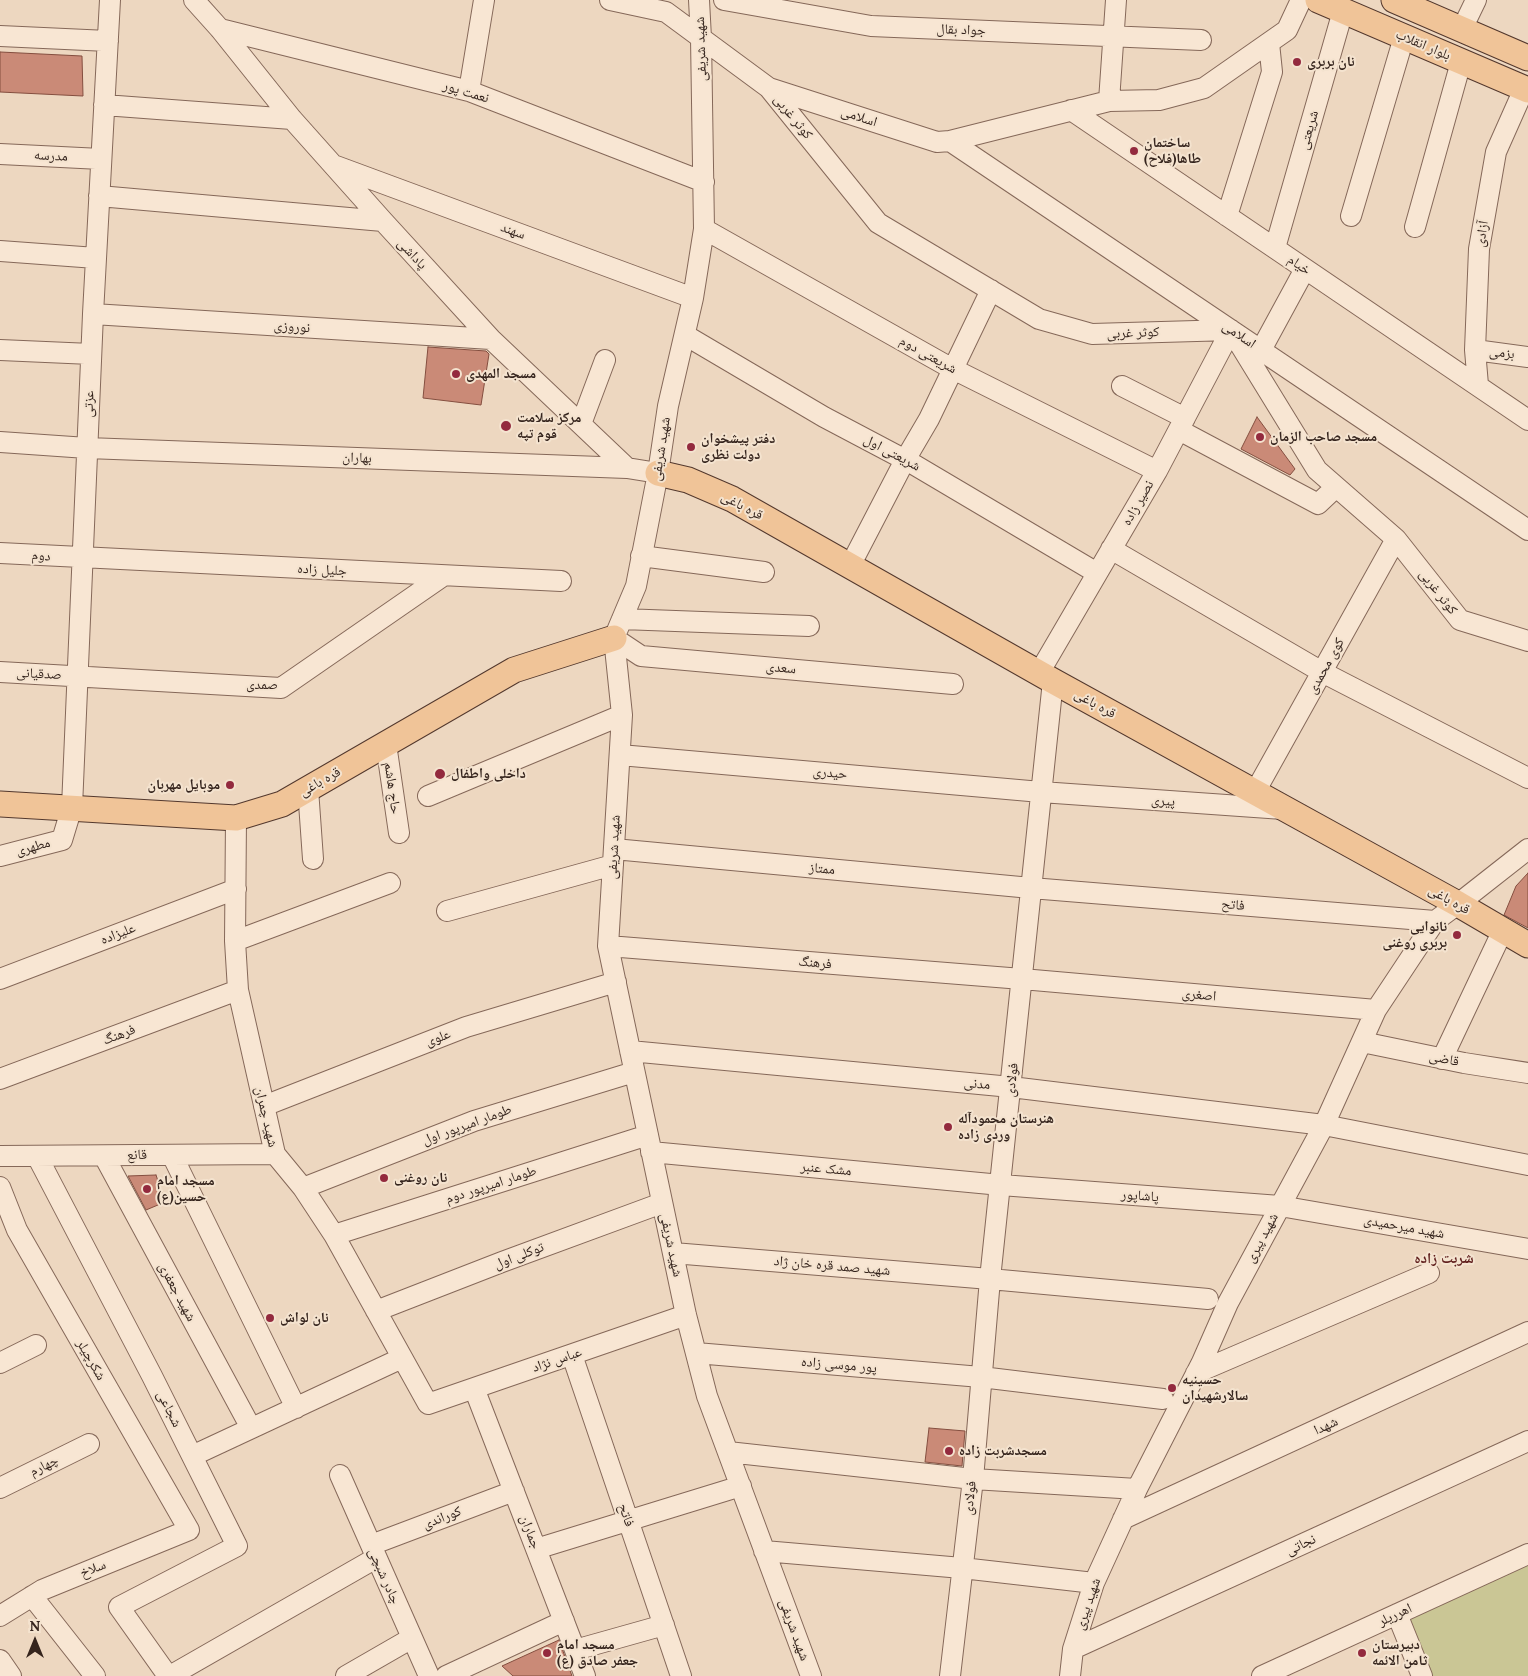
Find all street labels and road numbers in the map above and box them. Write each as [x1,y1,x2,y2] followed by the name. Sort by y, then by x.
[691,16,711,82] street label: شهید شریفى
[936,21,986,39] street label: جواد بقال
[1393,26,1453,64] street label: بلوار انقلاب
[441,77,491,107] street label: نعمت پور
[770,91,816,143] street label: کوثر غربی
[839,103,879,131] street label: اسلامی
[1295,108,1323,152] street label: شریعتی
[34,147,68,165] street label: مدرسه
[498,219,528,243] street label: سهند
[1472,220,1492,248] street label: آزادی
[393,235,431,273] street label: پاداشی
[1284,251,1314,279] street label: خیام
[273,317,311,337] street label: نوروزی
[1219,318,1259,352] street label: اسلامی
[1106,324,1160,342] street label: کوثر غربی
[896,332,960,378] street label: شریعتی دوم
[1488,343,1516,363] street label: بزمی
[80,390,98,418] street label: عزتی
[648,416,674,482] street label: شهید شریفى
[861,431,923,475] street label: شریعتی اول
[342,449,372,467] street label: بهاران
[1118,477,1158,529] street label: نصیر زاده
[718,488,766,524] street label: قره باغی
[31,547,51,565] street label: دوم
[297,560,347,580] street label: جلیل زاده
[1415,566,1461,618] street label: کوثر غربی
[1304,635,1348,697] street label: کوی محمدی
[765,658,797,678] street label: سعدی
[16,664,62,684] street label: صدقیانی
[246,677,278,693] street label: صمدی
[1071,686,1119,722] street label: قره باغی
[380,761,404,815] street label: حاج هاشم
[296,763,344,801] street label: قره باغی
[812,763,848,783] street label: حیدری
[1150,792,1176,810] street label: پیری
[604,814,624,880] street label: شهید شریفى
[14,834,52,860] street label: مطهری
[808,859,836,879] street label: ممتاز
[1425,882,1473,918] street label: قره باغی
[1221,896,1245,914] street label: فاتح
[98,920,138,948] street label: علیزاده
[798,953,832,973] street label: فرهنگ
[1181,985,1217,1005] street label: اصغری
[100,1021,138,1049] street label: فرهنگ
[423,1026,453,1050] street label: علوی
[1428,1048,1460,1070] street label: قاضی
[1002,1062,1022,1098] street label: فولادی
[963,1074,991,1094] street label: مدنی
[251,1085,281,1149] street label: شهید چمران
[420,1101,514,1149] street label: طومار امیرپور اول
[127,1146,147,1164] street label: قانع
[800,1158,852,1180] street label: مشک عنبر
[443,1162,539,1208] street label: طومار امیرپور دوم
[1121,1186,1159,1206] street label: پاشاپور
[1242,1210,1282,1266] street label: شهید پیری
[656,1212,686,1278] street label: شهید شریفى
[1362,1212,1446,1242] street label: شهید میرحمیدی
[492,1239,546,1273] street label: توکلی اول
[773,1253,891,1279] street label: شهید صمد قره خان ژاد
[154,1260,200,1324] street label: شهید جعفری
[73,1337,109,1383] street label: شکرچیلر
[530,1344,584,1376] street label: عباس نژاد
[800,1353,878,1377] street label: پور موسی زاده
[153,1388,185,1430] street label: شجاعی
[1311,1413,1341,1439] street label: شهدا
[27,1452,61,1480] street label: چهارم
[960,1480,980,1516] street label: فولادی
[614,1501,638,1529] street label: فاتح
[420,1503,464,1533] street label: کوراندی
[516,1513,544,1551] street label: جماران
[1283,1531,1319,1559] street label: نجاتی
[364,1545,404,1607] street label: چادر شبچی
[77,1556,109,1582] street label: سلاخ
[1071,1576,1105,1632] street label: شهید پیری
[775,1597,813,1663] street label: شهید شریفى
[1375,1600,1415,1630] street label: اهرریلر

